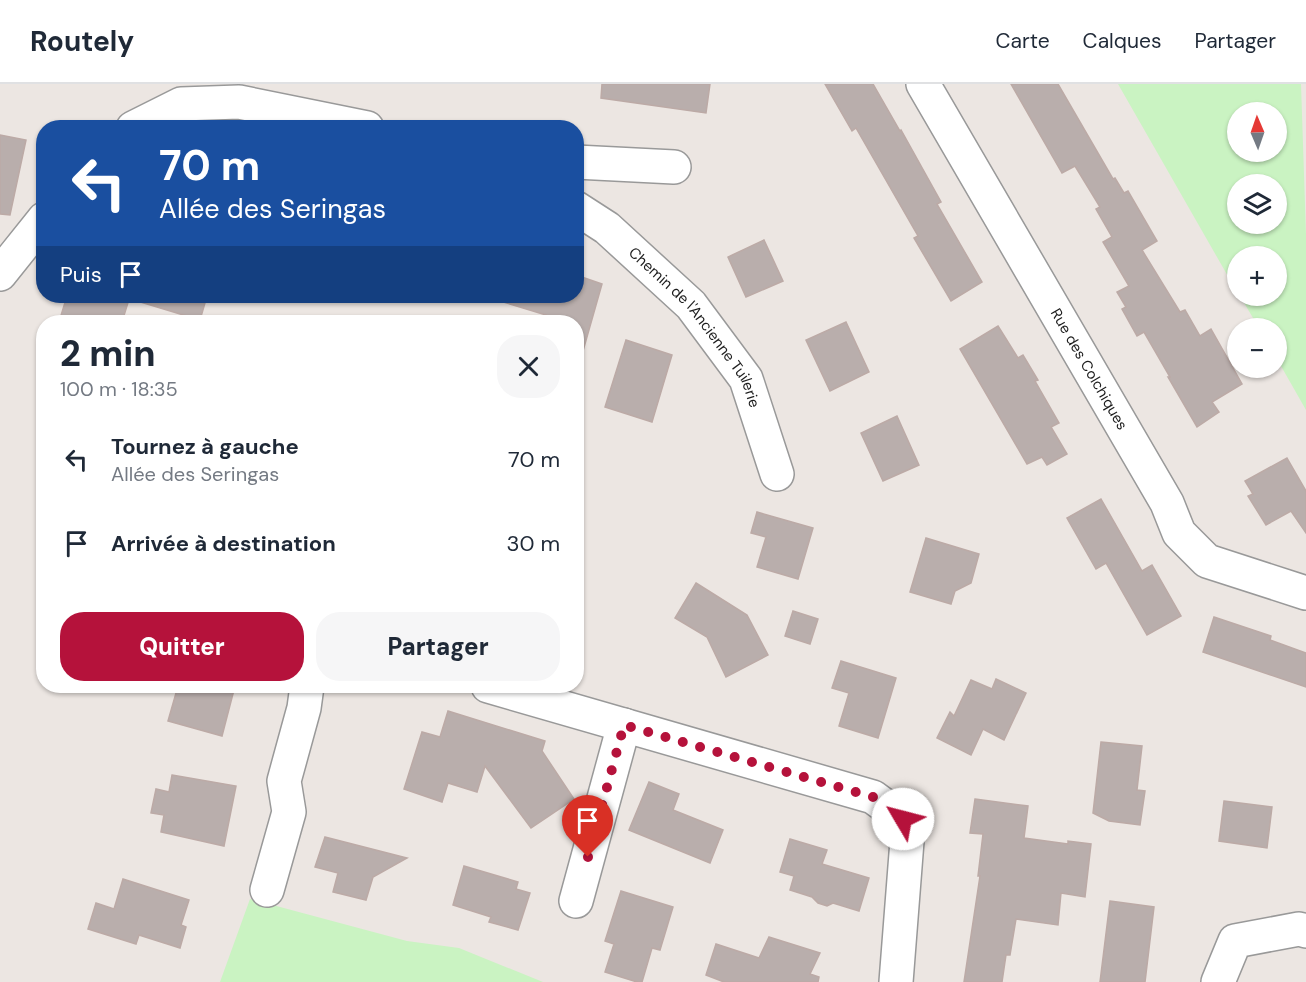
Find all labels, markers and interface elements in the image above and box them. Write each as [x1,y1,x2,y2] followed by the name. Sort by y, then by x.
[30,23,134,60] text: Routely
[995,27,1050,55] text: Carte
[1083,27,1161,55] text: Calques
[1194,27,1276,55] text: Partager
[1227,102,1287,162] north arrow
[1227,102,1287,378] map controls
[159,138,260,193] text: 70 m
[60,144,138,222] icon: left
[1227,174,1287,234] button: layers
[159,191,386,226] text: Allée des Seringas
[624,243,765,410] street label: Chemin de l'Ancienne Tuilerie
[1227,246,1287,306] button: +
[114,258,147,291] icon: arrive
[60,260,102,289] text: Puis
[1046,305,1132,434] street label: Rue des Colchiques
[1227,318,1287,378] button: −
[60,330,156,377] text: 2 min
[497,335,560,398] button: close
[60,376,178,402] text: 100 m · 18:35
[111,432,299,461] text: Tournez à gauche
[60,443,93,476] icon: left
[508,445,560,474] text: 70 m
[111,461,279,487] text: Allée des Seringas
[60,527,93,560] icon: arrive
[111,529,336,558] text: Arrivée à destination
[506,529,560,558] text: 30 m
[60,612,304,681] button: Quitter
[316,612,560,681] button: Partager
[871,787,935,851] position arrow
[562,795,613,857] pin
[571,804,604,837] icon: arrive

